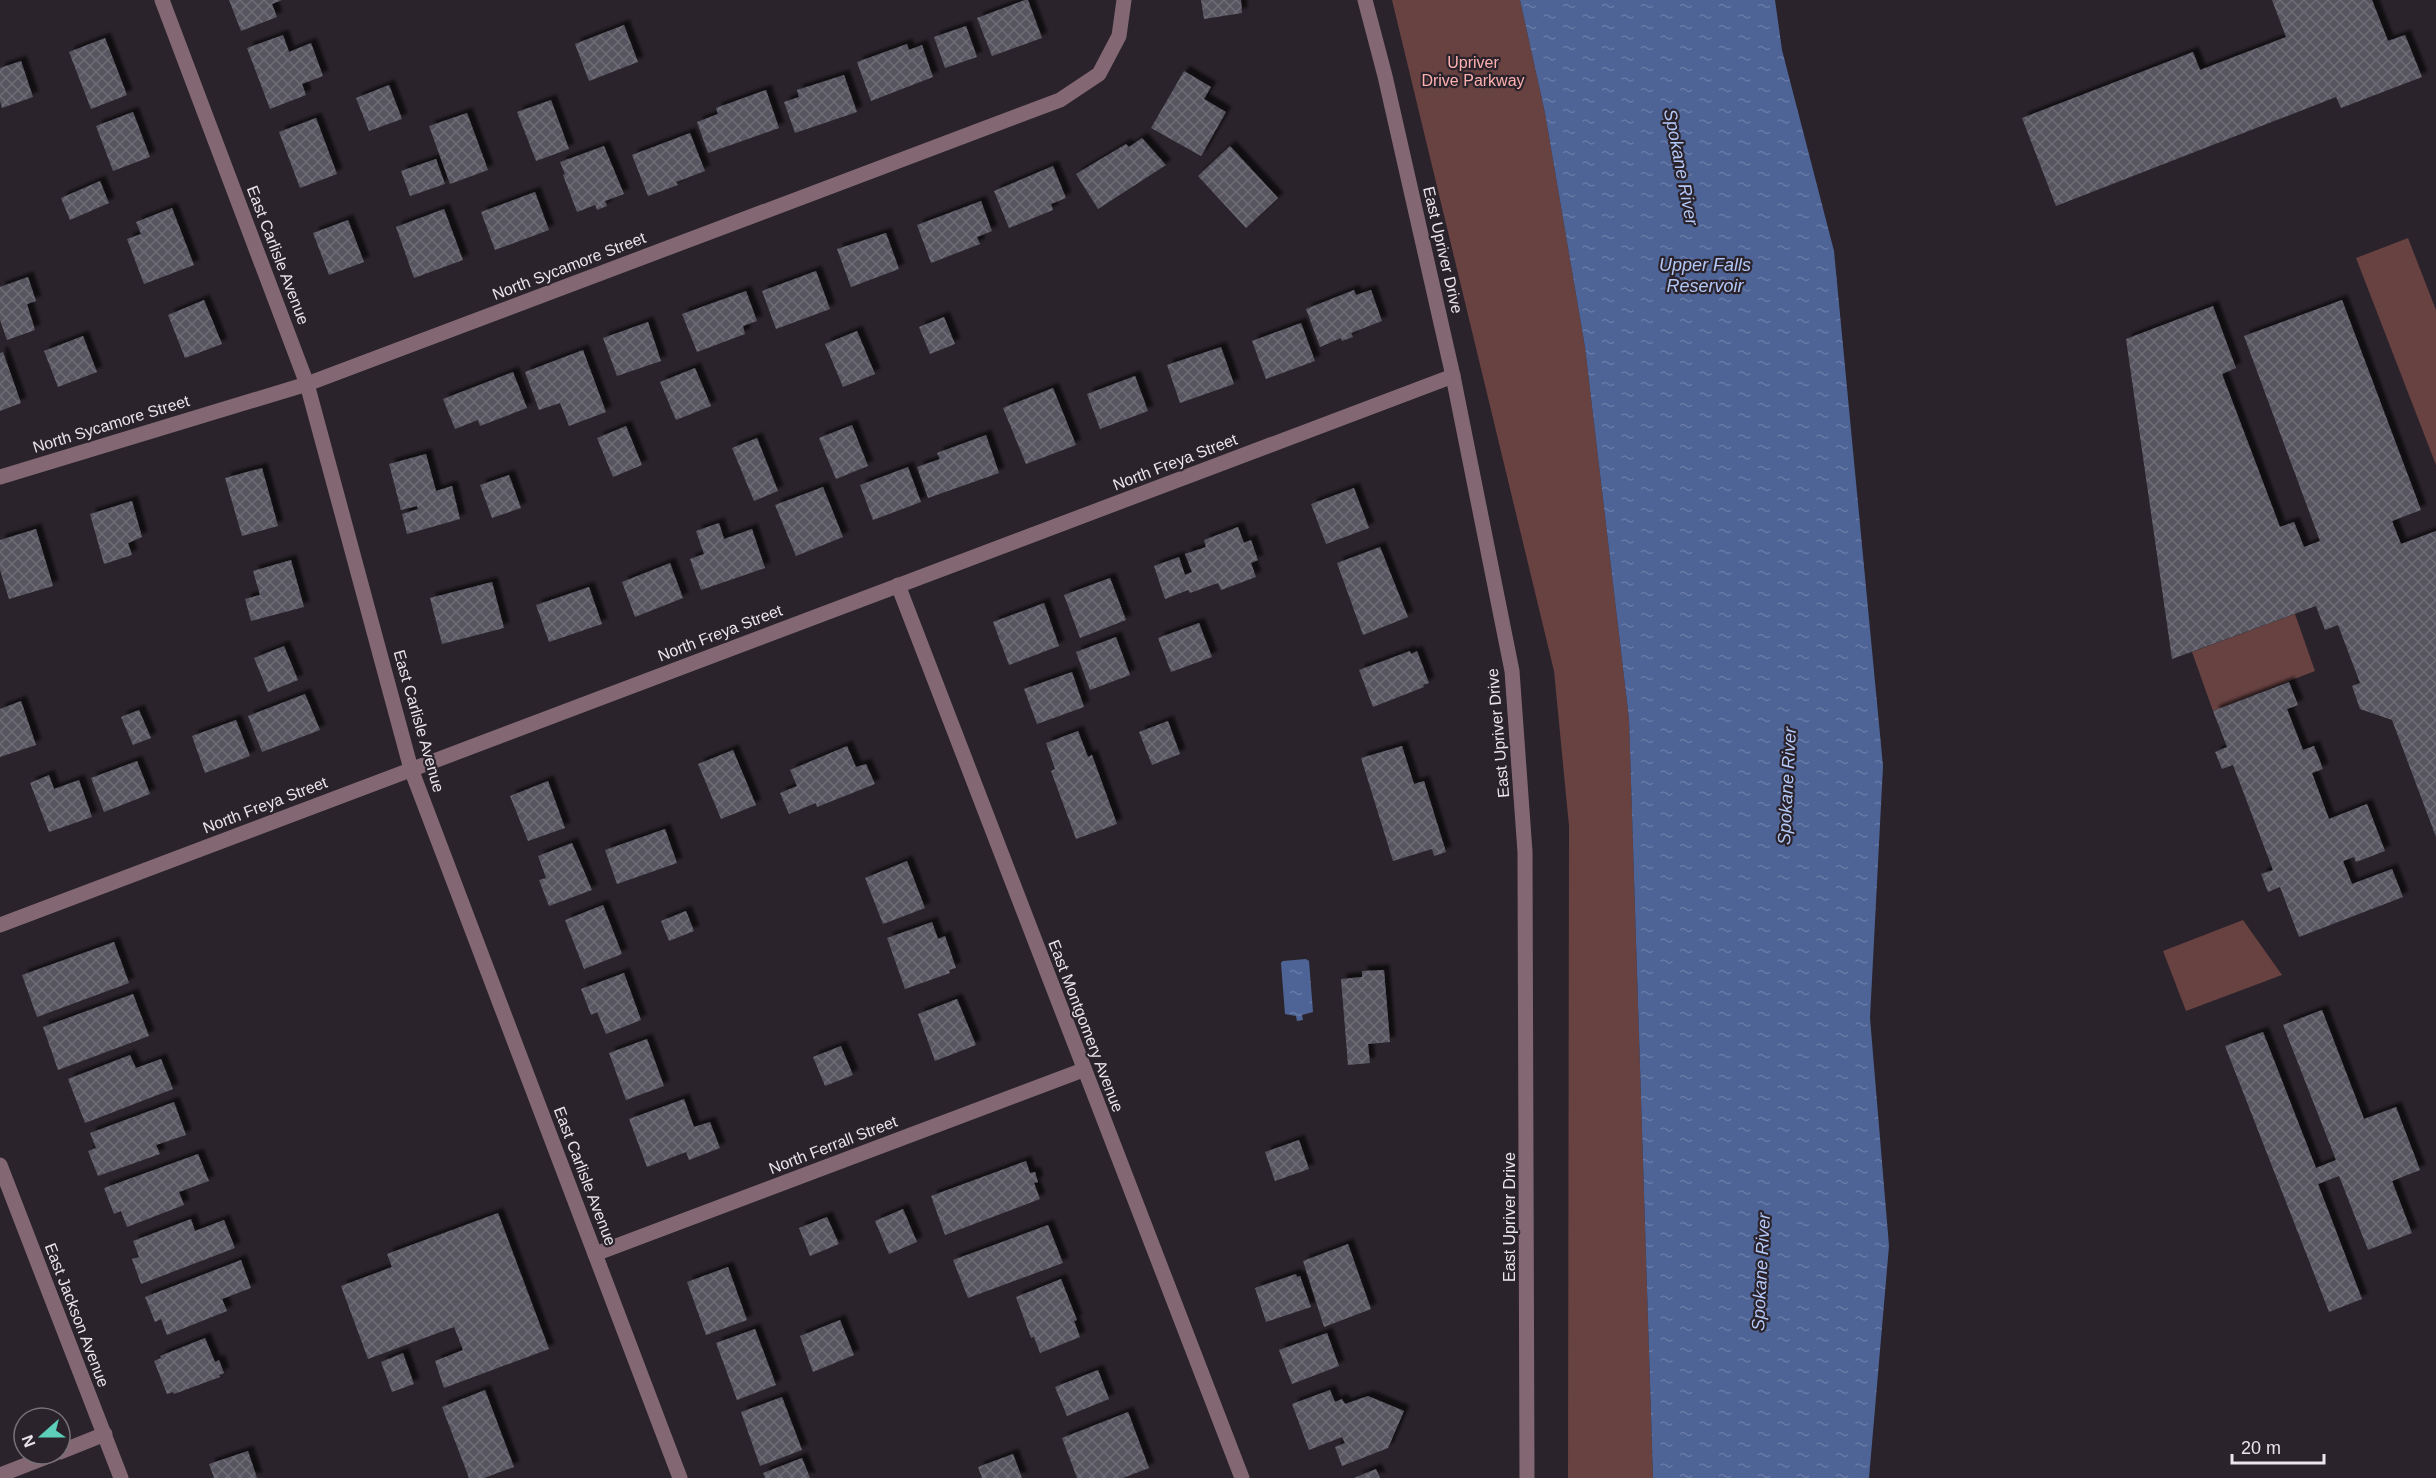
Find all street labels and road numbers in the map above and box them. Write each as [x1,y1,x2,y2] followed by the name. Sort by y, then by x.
[244,183,312,327] street label: East Carlisle Avenue
[1420,185,1466,315] street label: East Upriver Drive
[490,229,649,303] street label: North Sycamore Street
[31,392,192,456] street label: North Sycamore Street
[1111,430,1240,494] street label: North Freya Street
[656,601,785,665] street label: North Freya Street
[391,648,448,794] street label: East Carlisle Avenue
[1484,668,1512,798] street label: East Upriver Drive
[201,773,330,837] street label: North Freya Street
[1045,938,1127,1115] street label: East Montgomery Avenue
[551,1104,619,1248] street label: East Carlisle Avenue
[766,1112,900,1177] street label: North Ferrall Street
[1501,1152,1518,1282] street label: East Upriver Drive
[42,1241,112,1389] street label: East Jackson Avenue

